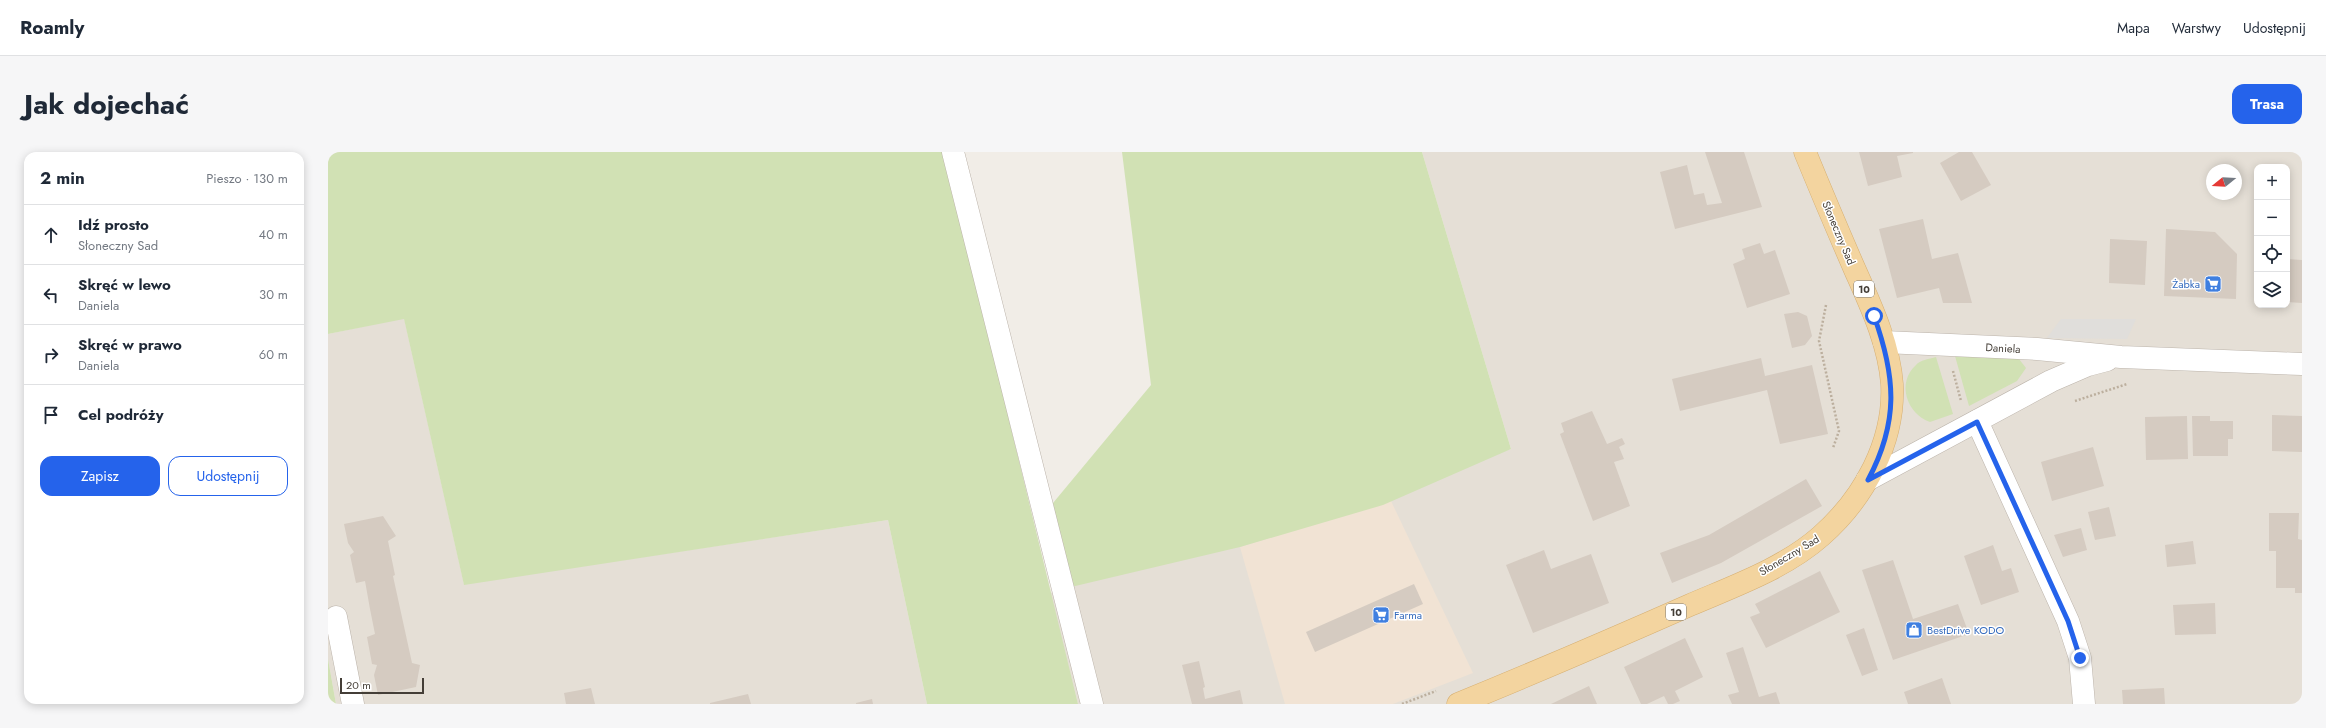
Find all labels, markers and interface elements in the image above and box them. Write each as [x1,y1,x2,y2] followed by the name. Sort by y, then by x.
[20,14,84,41] text: Roamly
[2117,18,2150,38] text: Mapa
[2172,18,2221,38] text: Warstwy
[2243,18,2306,38] text: Udostępnij
[24,84,189,125] text: Jak dojechać
[2232,84,2302,124] button: Trasa
[2206,164,2242,200] north arrow
[2254,164,2290,308] map controls
[2254,164,2290,200] button: +
[40,166,85,190] text: 2 min
[206,169,288,188] text: Pieszo · 130 m
[1818,199,1860,267] street label: Słoneczny Sad
[2254,200,2290,236] button: −
[78,214,149,236] text: Idź prosto
[40,224,62,246] icon: ahead
[259,225,288,244] text: 40 m
[78,236,158,255] text: Słoneczny Sad
[2254,236,2290,272] button: locate
[2254,272,2290,308] button: layers
[78,274,171,296] text: Skręć w lewo
[2203,274,2223,294] supermarket icon: Żabka
[2172,276,2200,292] place label: Żabka
[1854,281,1874,297] road number: 10
[40,284,62,306] icon: left
[259,285,288,304] text: 30 m
[78,296,119,315] text: Daniela
[1865,307,1883,325] route start
[78,334,182,356] text: Skręć w prawo
[1985,339,2021,357] street label: Daniela
[40,344,62,366] icon: right
[259,345,288,364] text: 60 m
[78,356,119,375] text: Daniela
[40,404,62,426] icon: arrive
[78,404,163,426] text: Cel podróży
[40,456,160,496] button: Zapisz
[168,456,288,496] button: Udostępnij
[1756,531,1822,579] street label: Słoneczny Sad
[1666,604,1686,620] road number: 10
[1371,605,1391,625] supermarket icon: Farma
[1394,607,1422,623] place label: Farma
[1904,620,1924,640] shop icon: BestDrive KODO
[1927,622,2004,638] place label: BestDrive KODO
[2071,649,2089,667] route end
[340,676,424,695] scale bar
[346,677,371,693] text: 20 m

